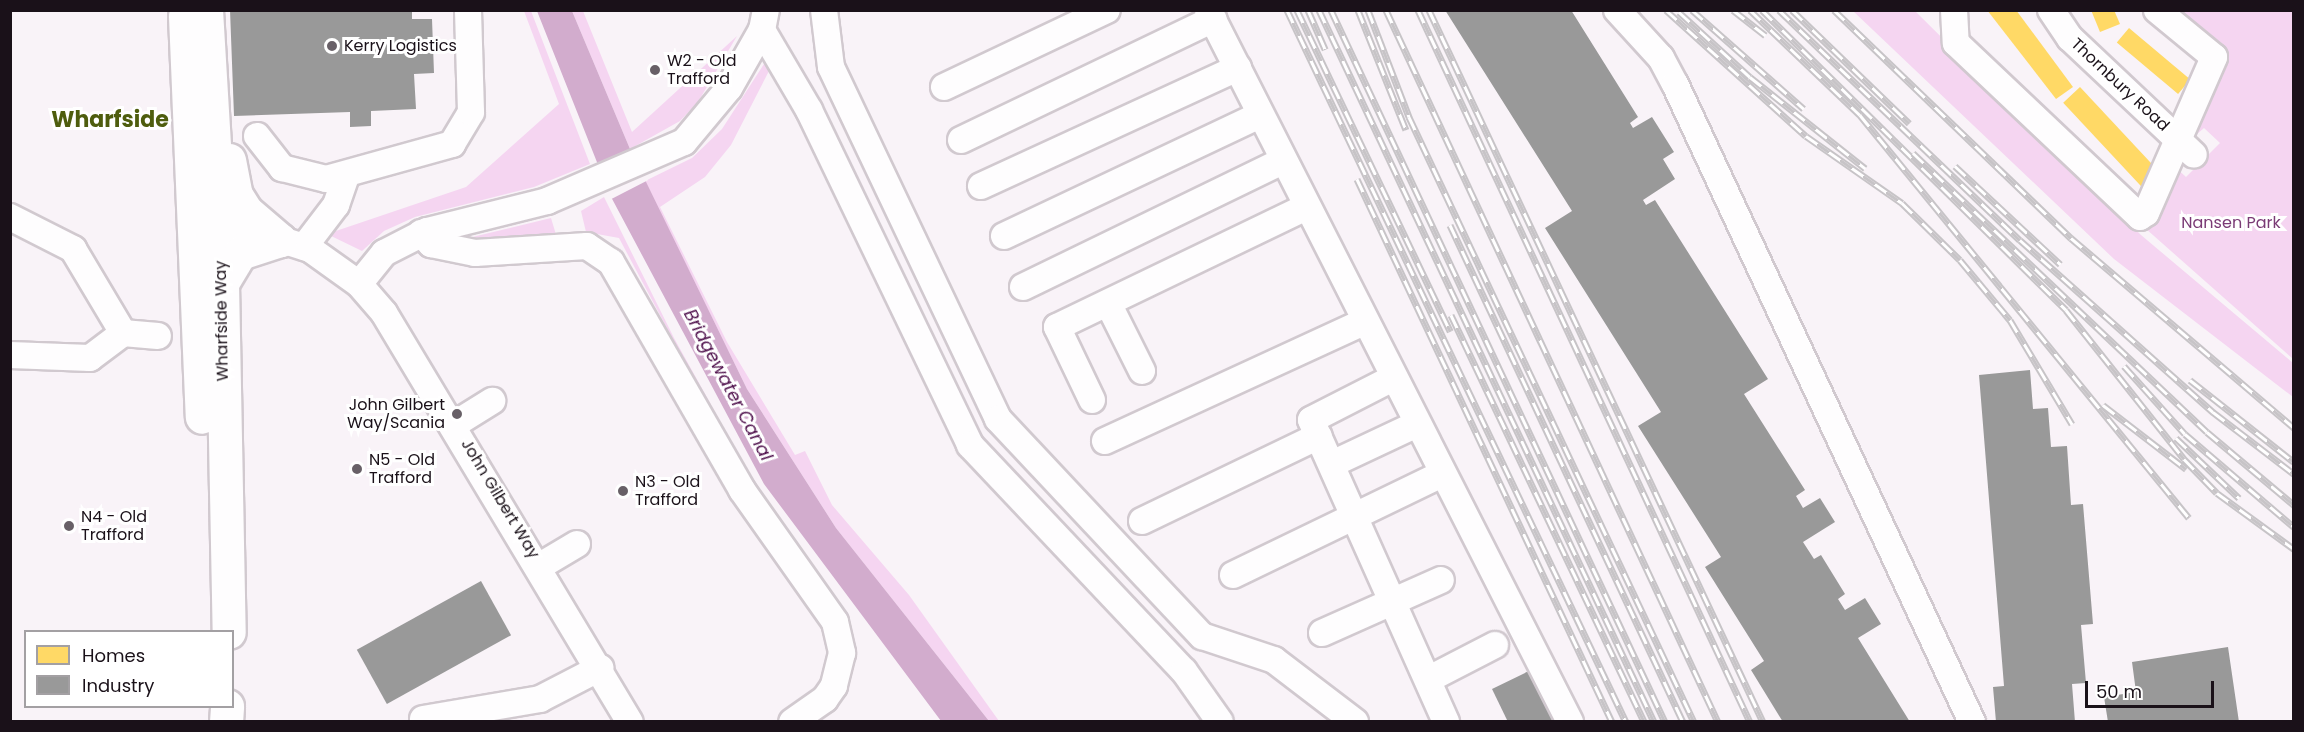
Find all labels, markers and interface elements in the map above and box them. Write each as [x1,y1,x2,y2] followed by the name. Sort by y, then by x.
[2067,35,2173,135] street label: Thornbury Road
[344,36,457,56] place label: Kerry Logistics
[325,39,339,53] marker: Kerry Logistics
[667,51,737,89] place label: W2 - Old Trafford
[648,63,662,77] marker: W2 - Old Trafford
[51,107,169,133] district label: Wharfside
[2181,213,2281,233] park label: Nansen Park
[211,261,233,381] street label: Wharfside Way
[679,306,777,464] water label: Bridgewater Canal
[347,395,445,433] place label: John Gilbert Way/Scania
[450,407,464,421] marker: John Gilbert Way/Scania
[457,436,543,562] street label: John Gilbert Way
[369,450,435,488] place label: N5 - Old Trafford
[350,462,364,476] marker: N5 - Old Trafford
[635,472,700,510] place label: N3 - Old Trafford
[616,484,630,498] marker: N3 - Old Trafford
[81,507,147,545] place label: N4 - Old Trafford
[62,519,76,533] marker: N4 - Old Trafford
[24,630,234,708] legend
[82,643,145,668] text: Homes
[2088,669,2217,707] scale bar
[82,673,154,698] text: Industry
[2096,679,2142,704] text: 50 m

